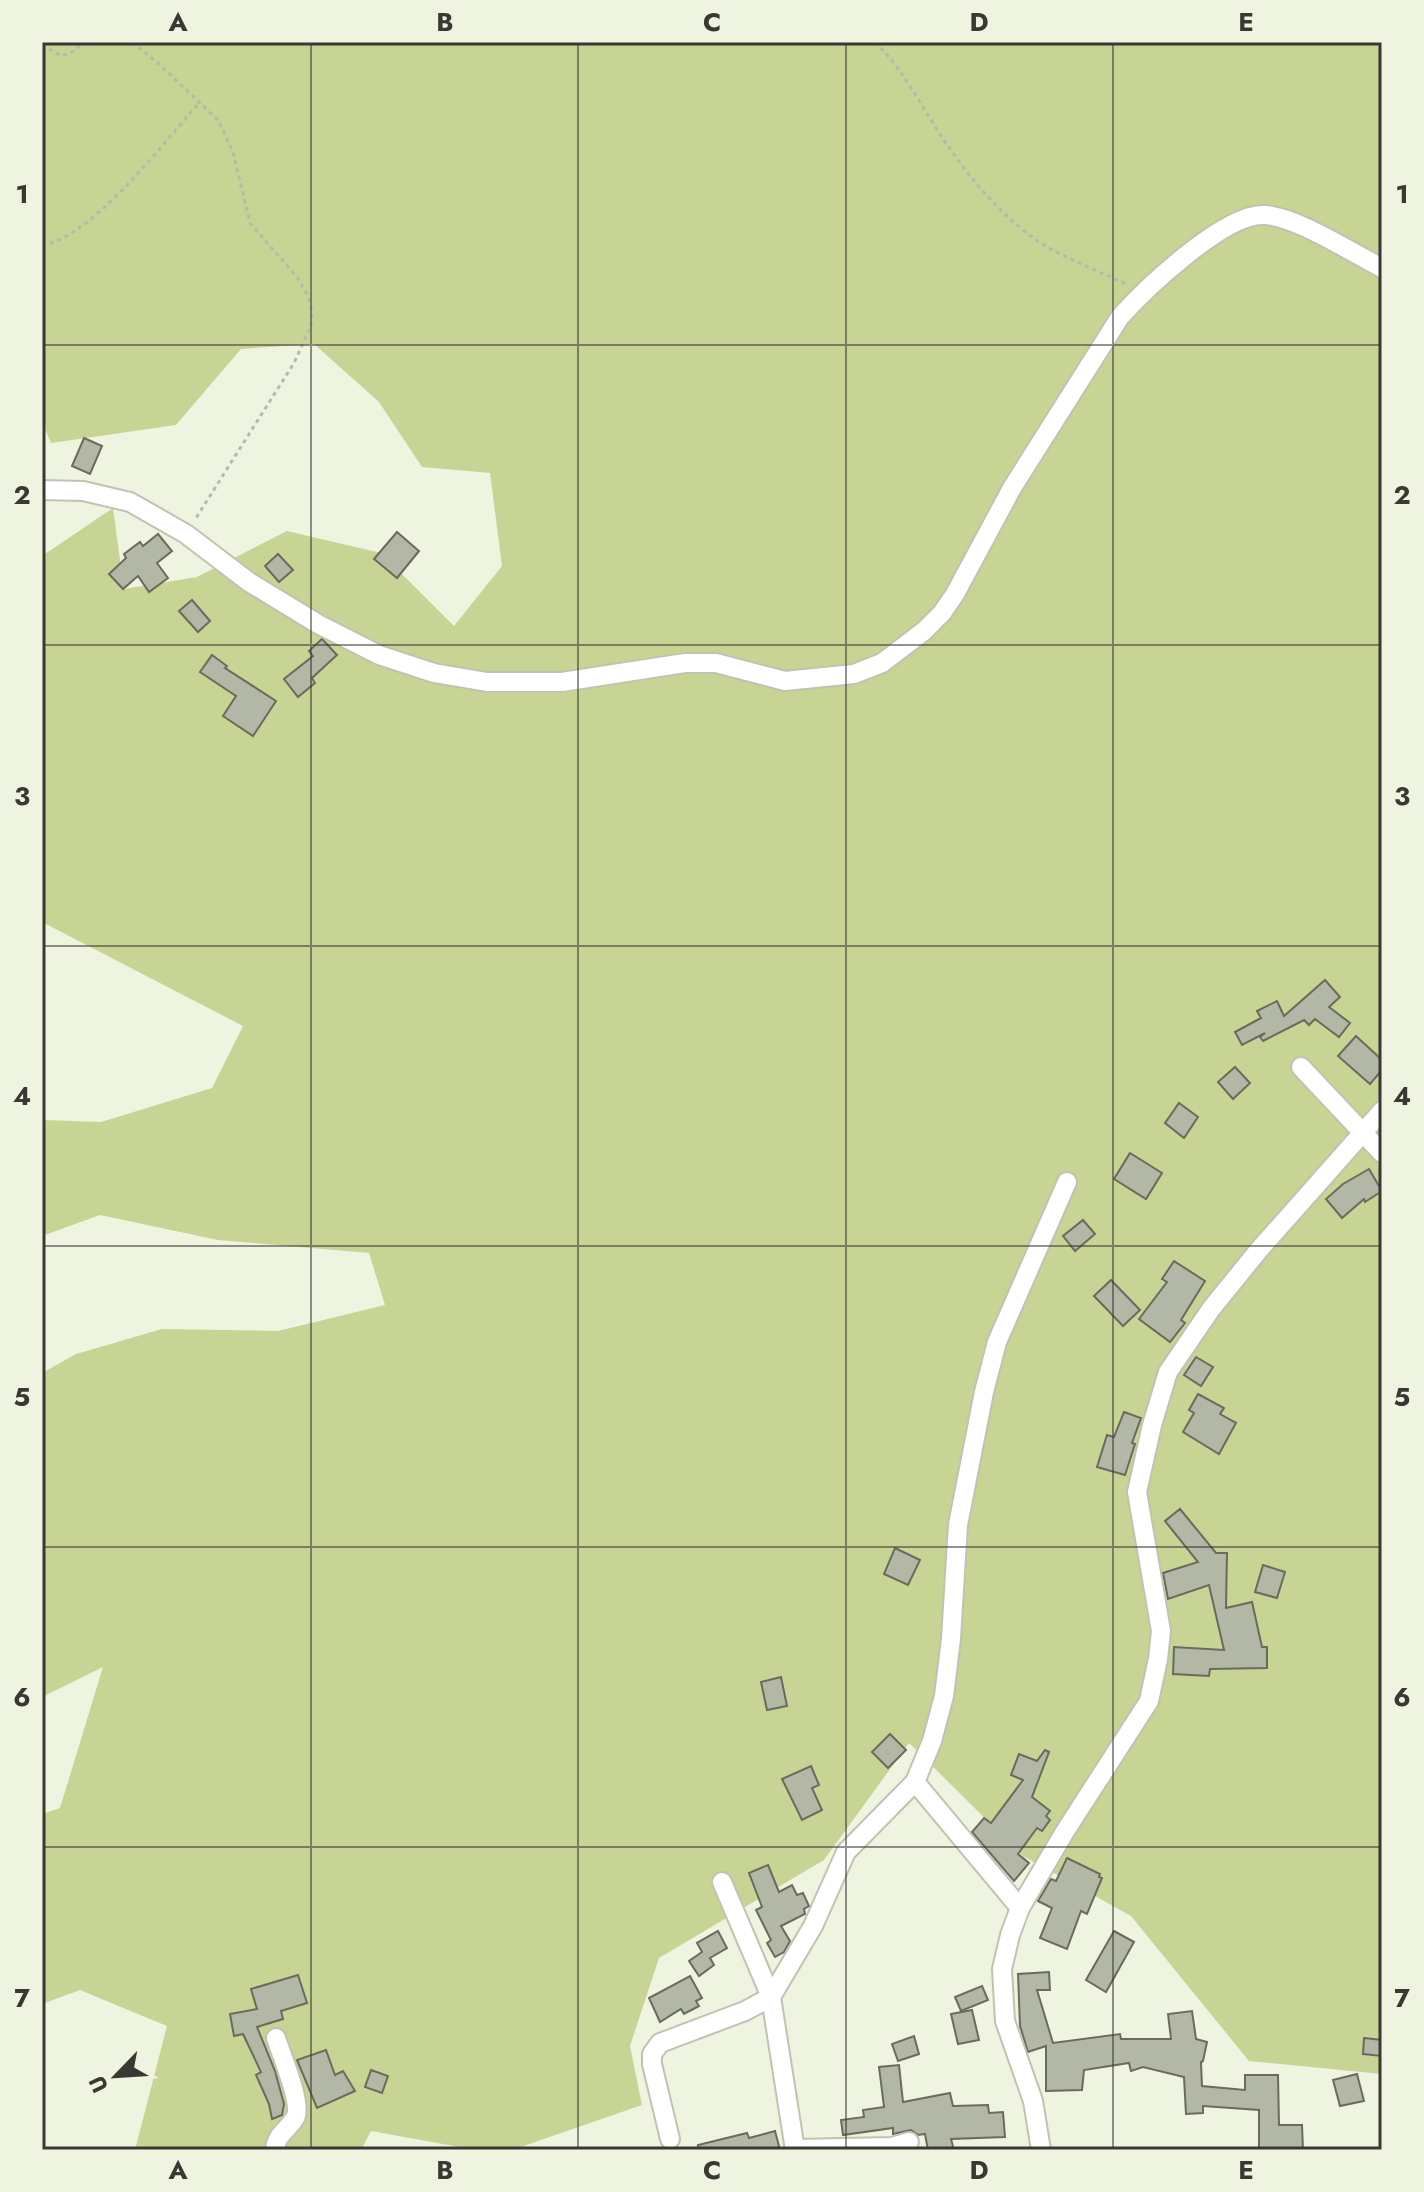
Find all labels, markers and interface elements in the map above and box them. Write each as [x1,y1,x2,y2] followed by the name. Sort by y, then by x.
[167,3,188,41] text: A
[436,3,454,41] text: B
[703,3,721,41] text: C
[969,3,989,41] text: D
[1238,3,1254,41] text: E
[15,175,29,213] text: 1
[1395,175,1409,213] text: 1
[13,476,31,514] text: 2
[1393,476,1411,514] text: 2
[14,777,30,815] text: 3
[1394,777,1410,815] text: 3
[13,1077,31,1115] text: 4
[1393,1077,1411,1115] text: 4
[14,1378,30,1416] text: 5
[1394,1378,1410,1416] text: 5
[13,1678,31,1716] text: 6
[1393,1678,1411,1716] text: 6
[14,1979,30,2017] text: 7
[1394,1979,1410,2017] text: 7
[76,2036,156,2116] north arrow
[80,2071,116,2098] text: U
[167,2151,188,2189] text: A
[436,2151,454,2189] text: B
[703,2151,721,2189] text: C
[969,2151,989,2189] text: D
[1238,2151,1254,2189] text: E

